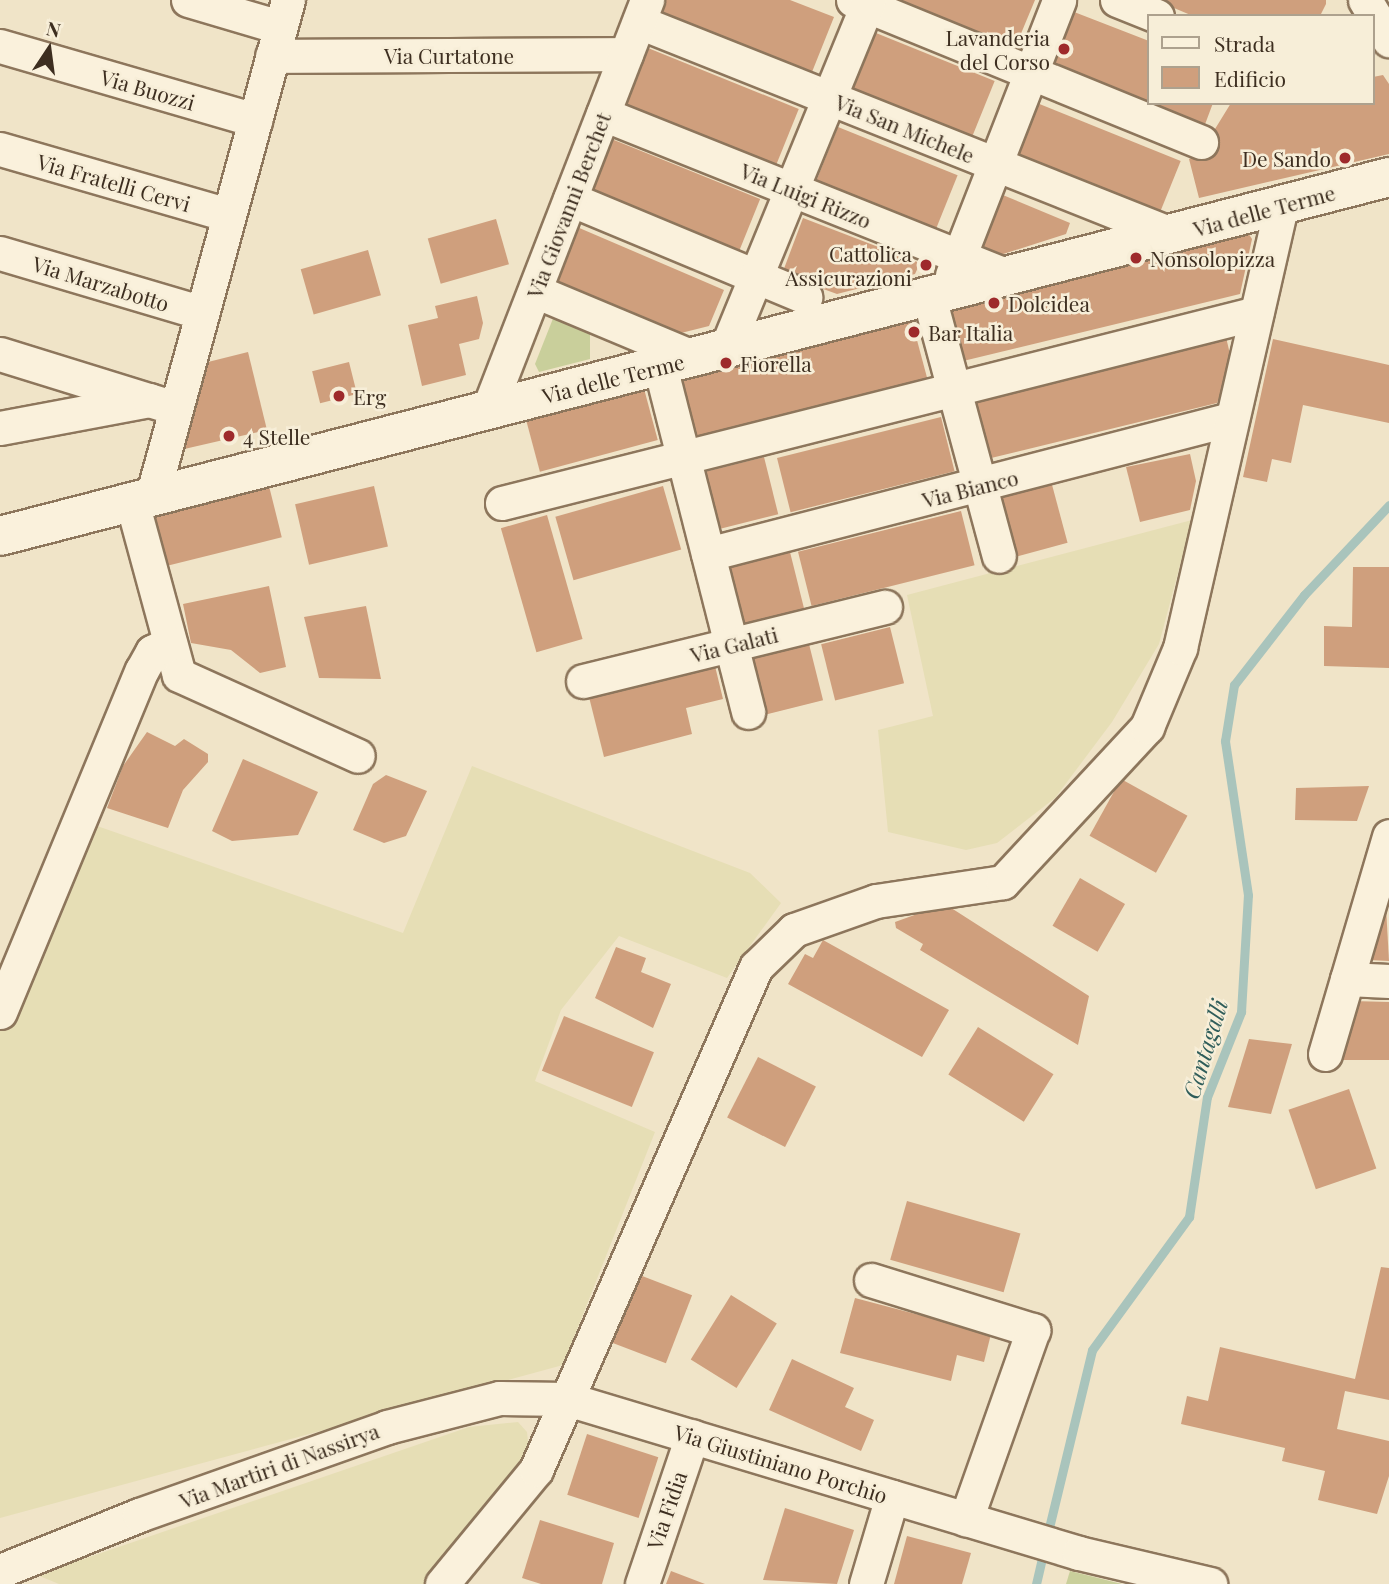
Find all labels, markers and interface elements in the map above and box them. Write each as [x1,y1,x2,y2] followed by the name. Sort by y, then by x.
[14,14,84,84] north arrow
[44,14,63,43] text: N
[1148,14,1375,105] legend
[945,24,1050,74] place label: Lavanderia del Corso
[1214,29,1275,57] text: Strada
[1056,41,1072,57] marker: Lavanderia del Corso
[384,42,514,68] street label: Via Curtatone
[98,63,198,115] street label: Via Buozzi
[1214,64,1286,92] text: Edificio
[832,89,978,167] street label: Via San Michele
[521,108,615,302] street label: Via Giovanni Berchet
[1242,145,1331,171] place label: De Sando
[34,148,194,216] street label: Via Fratelli Cervi
[1337,150,1353,166] marker: De Sando
[737,157,875,233] street label: Via Luigi Rizzo
[1190,179,1338,241] street label: Via delle Terme
[785,240,912,290] place label: Cattolica Assicurazioni
[1150,245,1275,271] place label: Nonsolopizza
[30,250,172,316] street label: Via Marzabotto
[1128,250,1144,266] marker: Nonsolopizza
[918,257,934,273] marker: Cattolica Assicurazioni
[1008,290,1090,316] place label: Dolcidea
[986,295,1002,311] marker: Dolcidea
[928,319,1014,345] place label: Bar Italia
[906,324,922,340] marker: Bar Italia
[539,348,687,408] street label: Via delle Terme
[740,350,812,376] place label: Fiorella
[718,355,734,371] marker: Fiorella
[353,383,386,409] place label: Erg
[331,388,347,404] marker: Erg
[243,423,310,449] place label: 4 Stelle
[221,428,237,444] marker: 4 Stelle
[919,464,1021,512] street label: Via Bianco
[687,621,781,667] street label: Via Galati
[1177,996,1233,1102] water label: Cantagalli
[176,1417,382,1513] street label: Via Martiri di Nassirya
[671,1419,891,1507] street label: Via Giustiniano Porchio
[641,1467,691,1553] street label: Via Fidia

